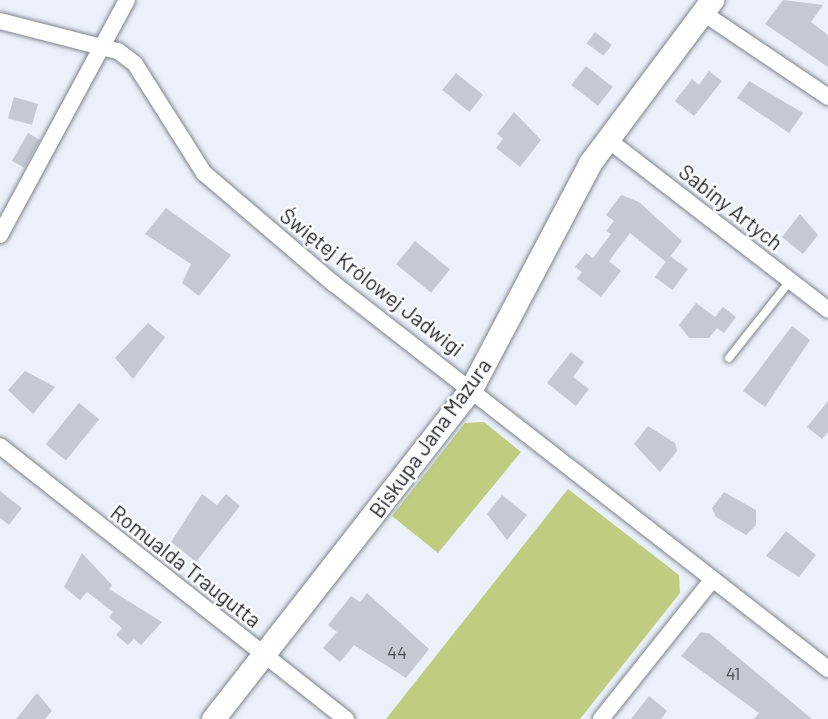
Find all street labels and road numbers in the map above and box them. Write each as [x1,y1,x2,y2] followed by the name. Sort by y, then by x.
[674,159,788,255] street label: Sabiny Artych
[275,203,469,361] street label: Świętej Królowej Jadwigi
[364,353,496,523] street label: Biskupa Jana Mazura
[106,500,266,632] street label: Romualda Traugutta

